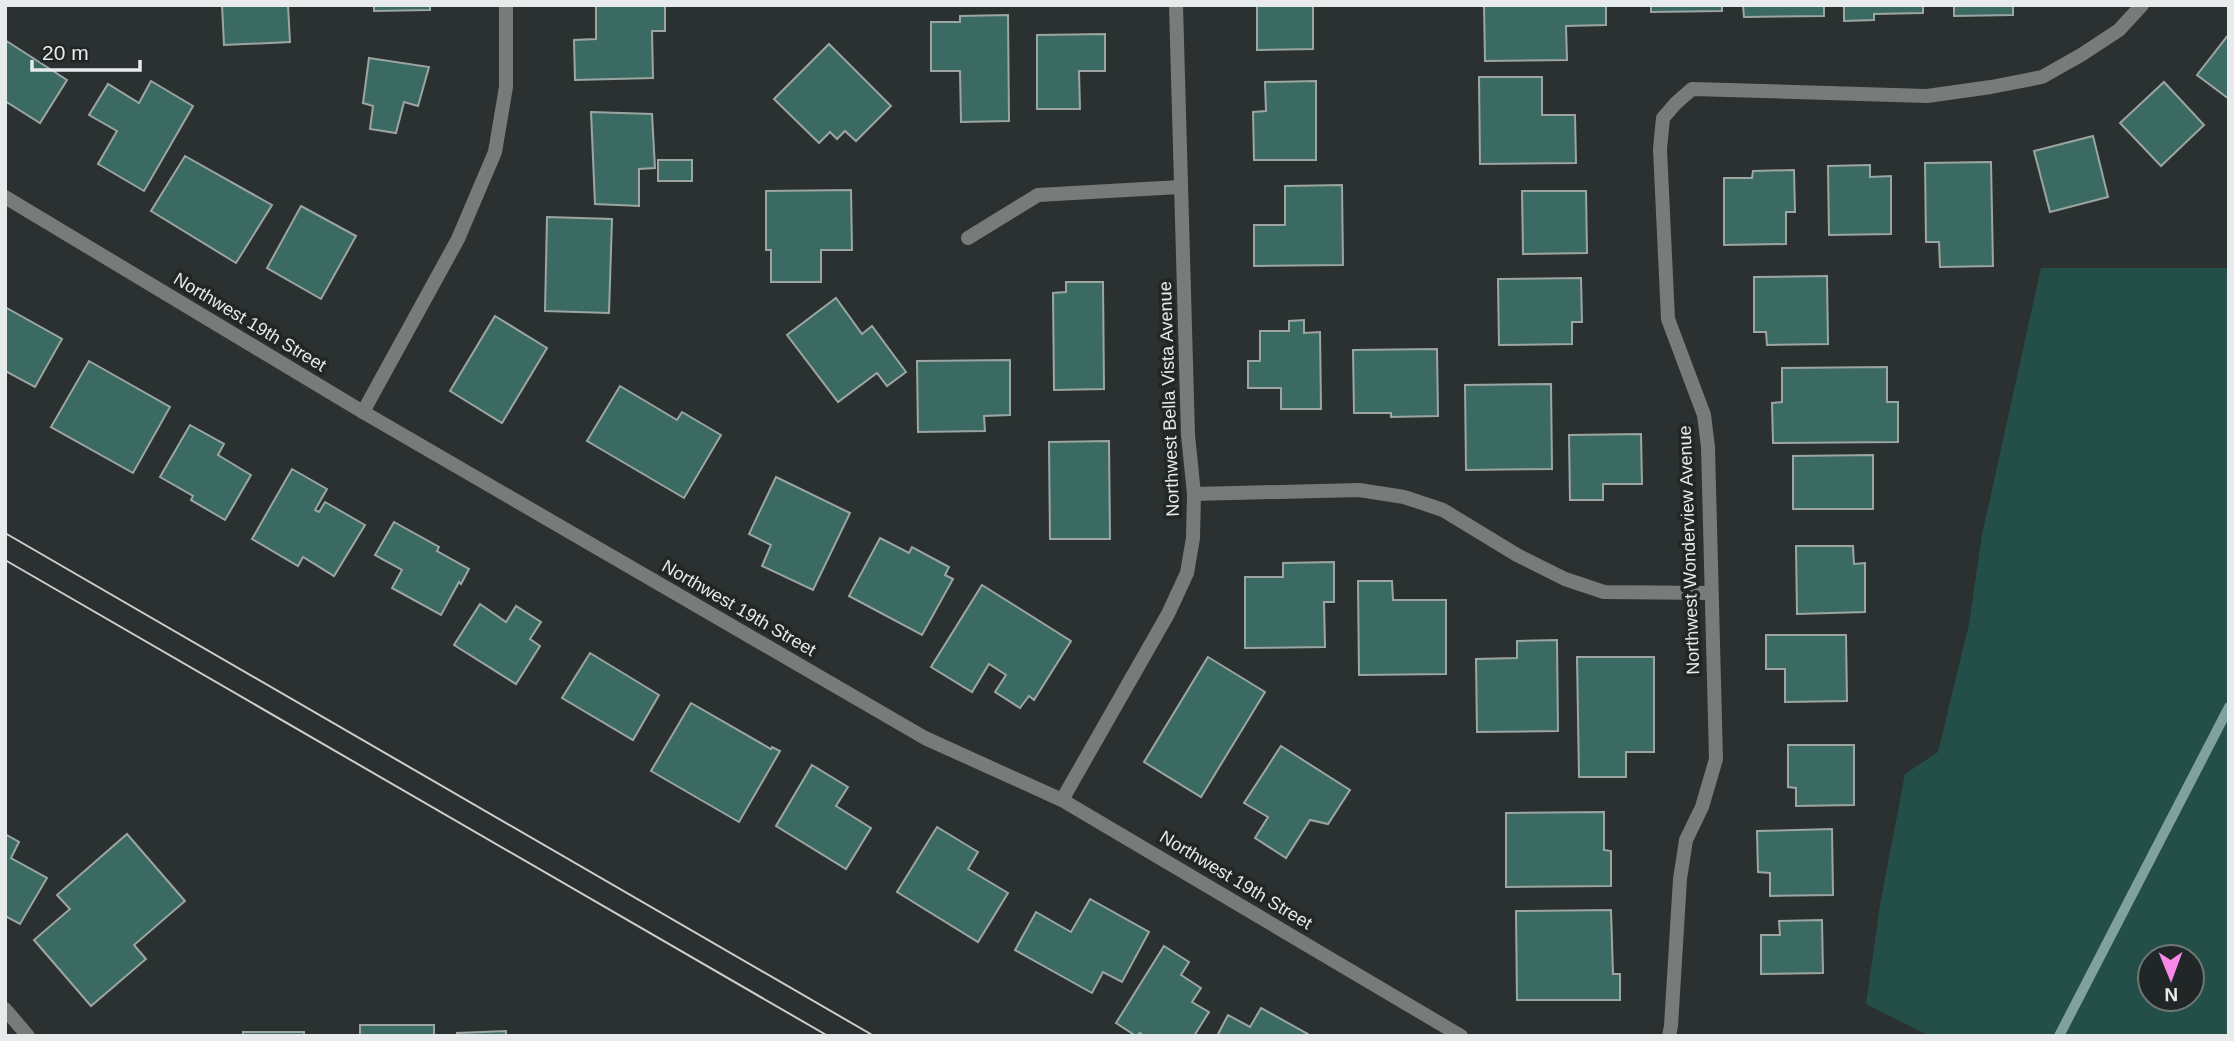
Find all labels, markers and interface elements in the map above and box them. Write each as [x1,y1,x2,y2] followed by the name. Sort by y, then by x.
[32,28,140,72] scale bar
[42,41,89,64] text: 20 m
[170,269,330,375] street label: Northwest 19th Street
[1155,281,1183,517] street label: Northwest Bella Vista Avenue
[1675,425,1703,675] street label: Northwest Wonderview Avenue
[659,556,819,660] street label: Northwest 19th Street
[1156,827,1316,933] street label: Northwest 19th Street
[2136,943,2206,1013] north arrow
[2164,984,2178,1005] text: N

